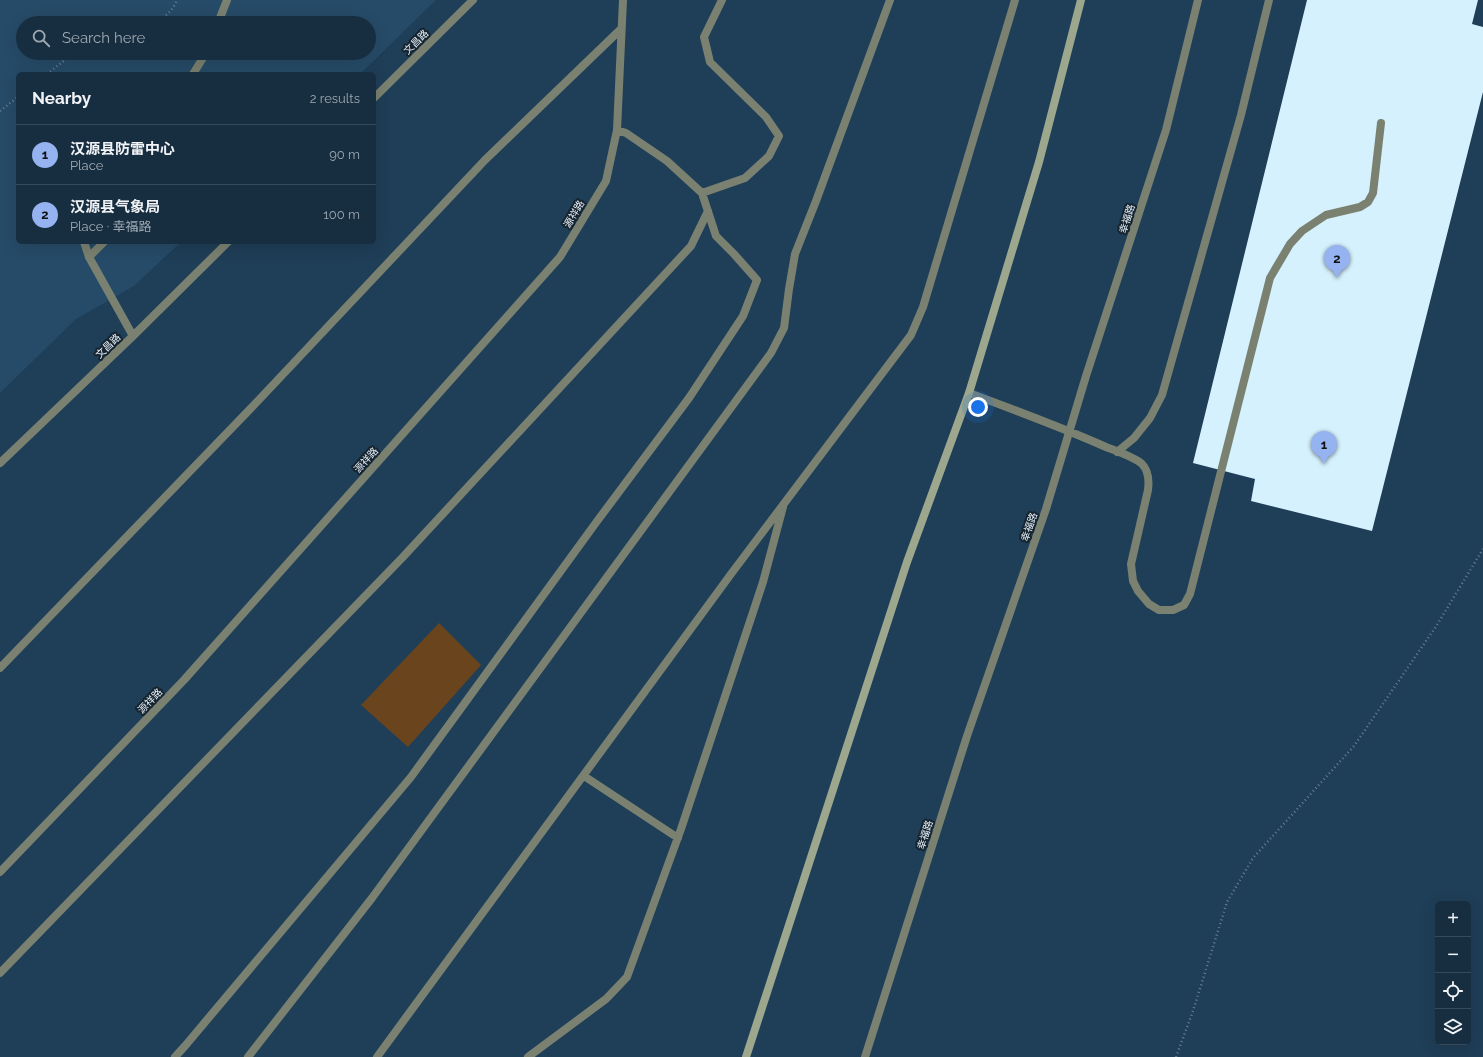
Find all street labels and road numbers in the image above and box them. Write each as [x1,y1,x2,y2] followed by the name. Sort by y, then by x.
[402,28,430,56] street label: 文昌路
[562,198,586,230] street label: 源祥路
[1117,203,1137,235] street label: 幸福路
[93,332,123,360] street label: 文昌路
[352,445,380,475] street label: 源祥路
[1019,511,1039,543] street label: 幸福路
[136,686,164,716] street label: 源祥路
[915,819,935,851] street label: 幸福路

